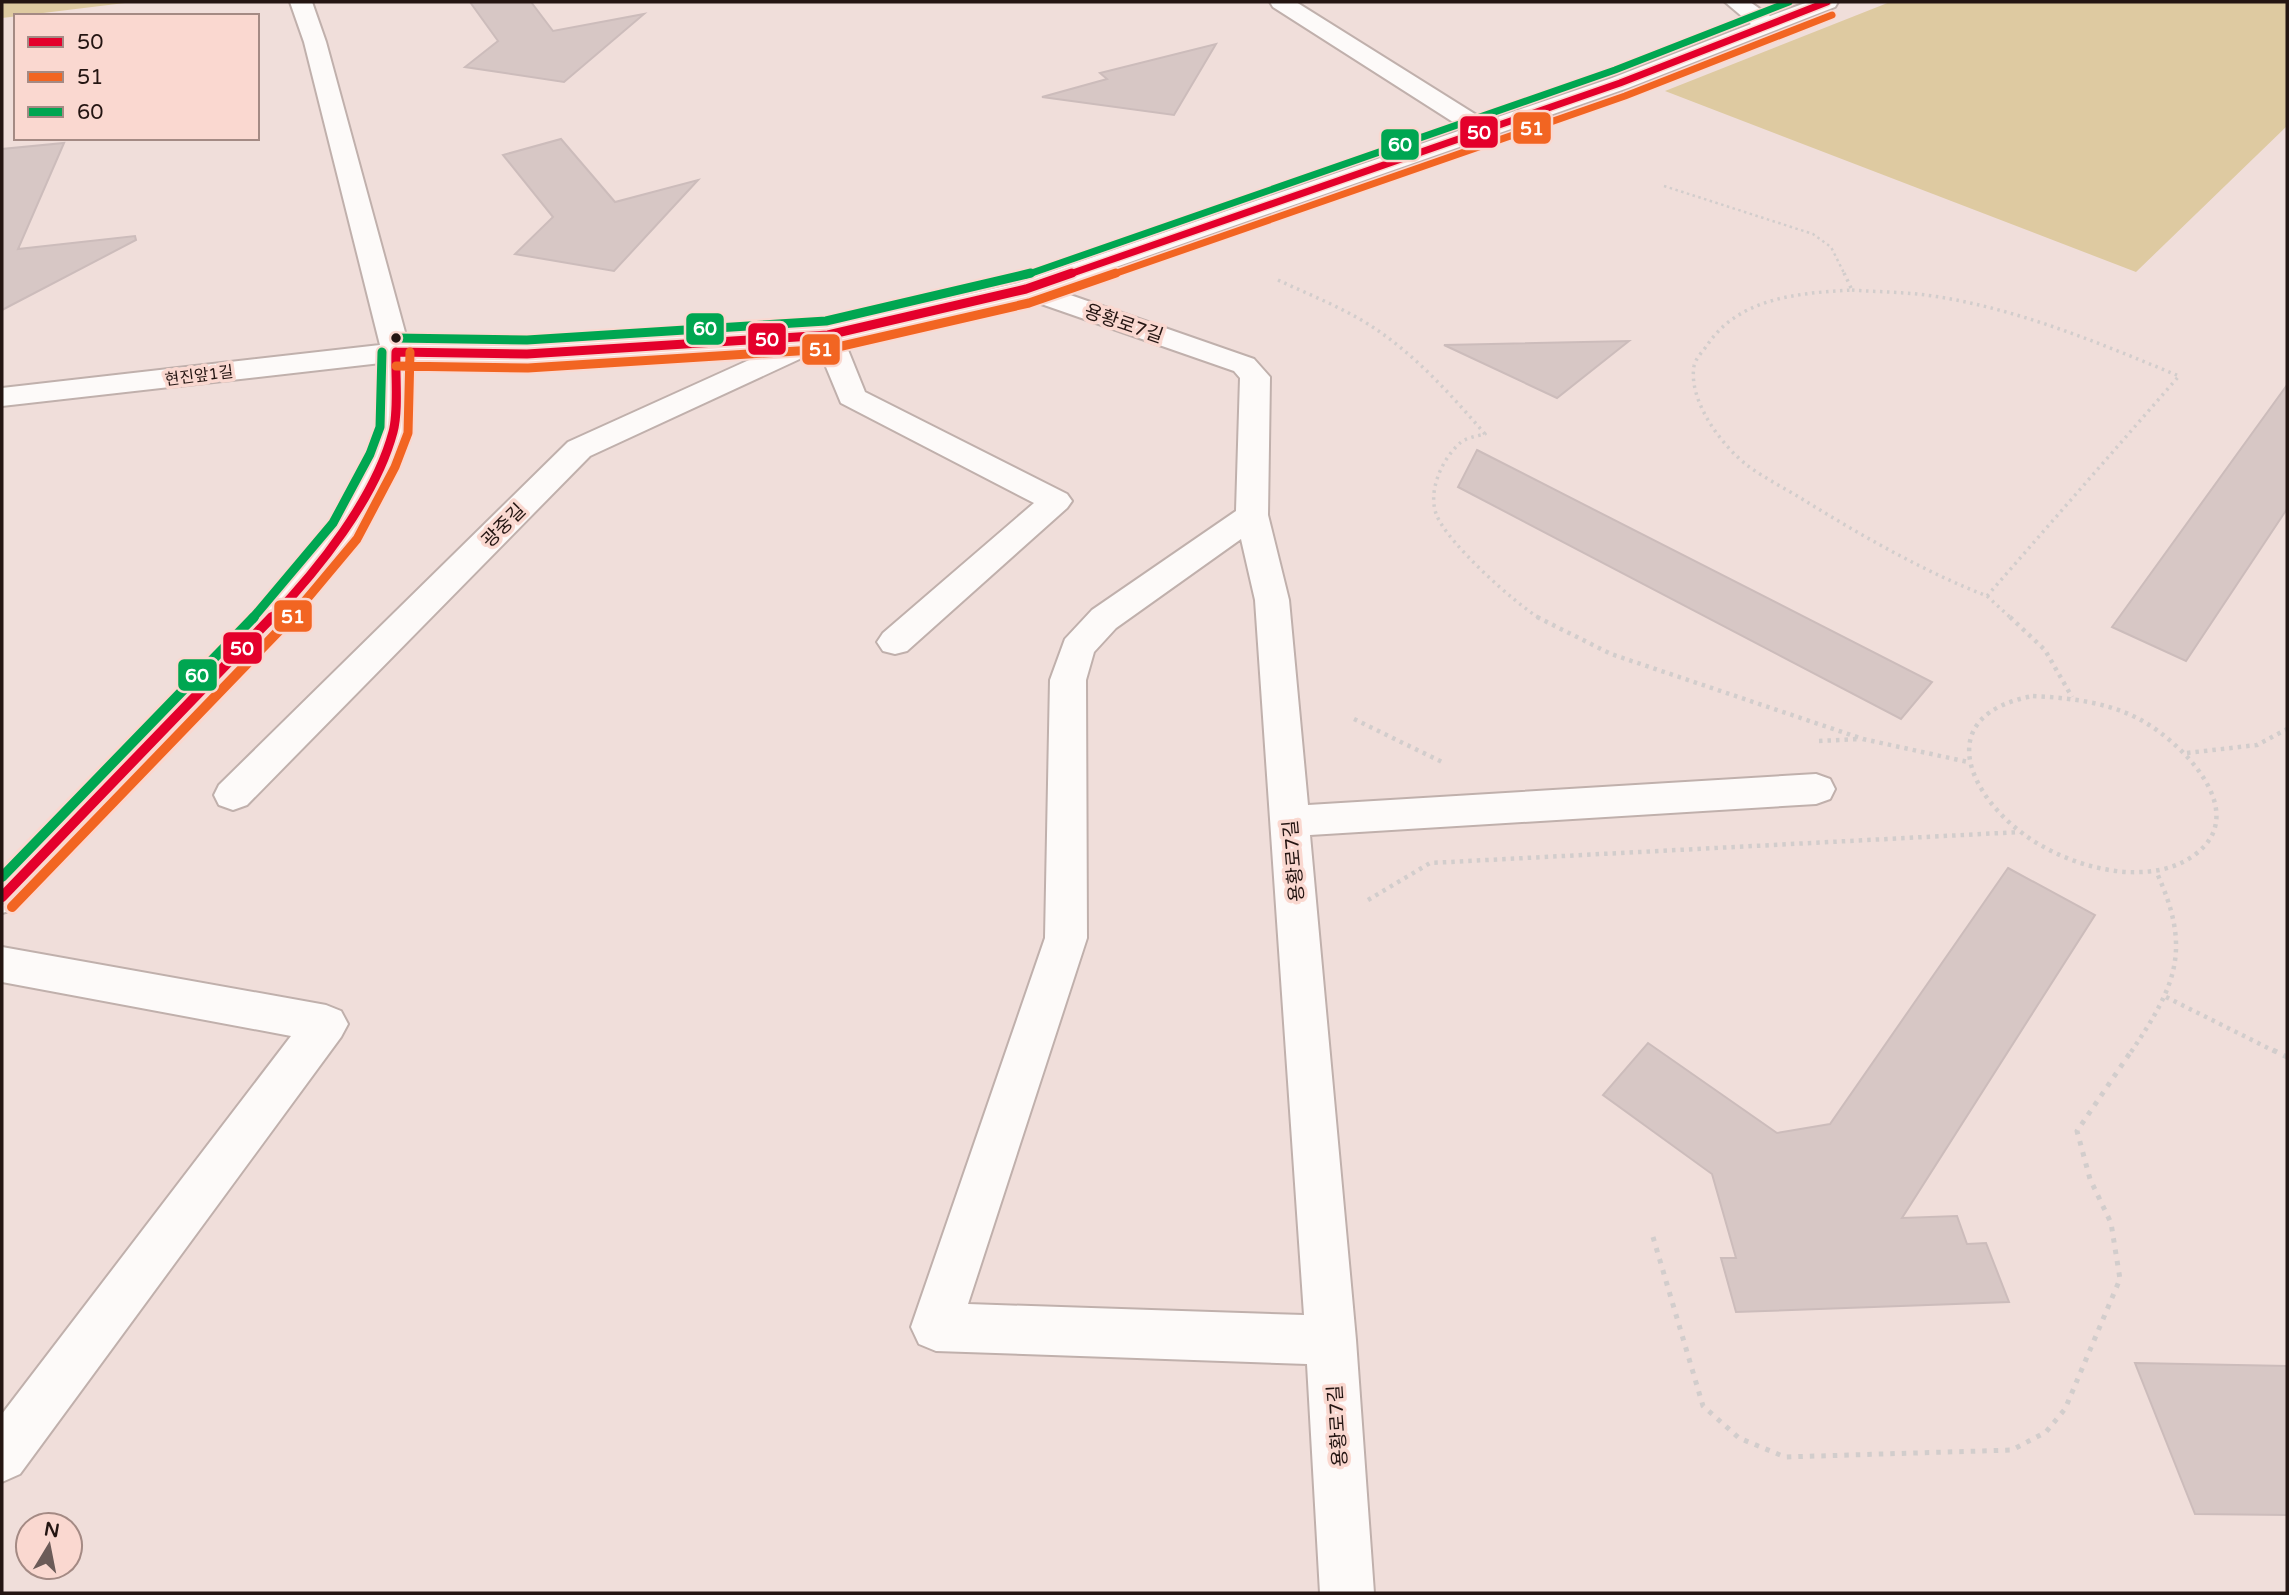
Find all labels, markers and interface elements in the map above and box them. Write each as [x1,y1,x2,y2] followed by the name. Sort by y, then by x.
[14,14,259,140] legend
[77,30,103,55] text: 50
[77,65,103,90] text: 51
[77,100,103,125] text: 60
[1512,111,1552,145] line badge: 51
[1459,115,1499,149] line badge: 50
[1520,118,1544,140] text: 51
[1467,122,1491,144] text: 50
[1380,128,1420,161] line badge: 60
[1388,134,1412,156] text: 60
[1081,300,1166,348] street label: 용황로7길
[685,312,725,346] line badge: 60
[693,318,717,340] text: 60
[747,322,787,356] line badge: 50
[755,329,779,351] text: 50
[389,331,403,345] unlabelled marker
[801,333,841,366] line badge: 51
[809,339,833,361] text: 51
[164,362,235,390] street label: 현진앞1길
[477,499,530,552] street label: 광중길
[273,599,313,633] line badge: 51
[281,606,305,628] text: 51
[222,631,263,665] line badge: 50
[230,638,254,660] text: 50
[177,658,218,692] line badge: 60
[185,665,209,687] text: 60
[1279,819,1309,903] street label: 용황로7길
[1324,1384,1352,1468] street label: 용황로7길
[14,1511,84,1581] north arrow
[42,1518,61,1542] text: N

